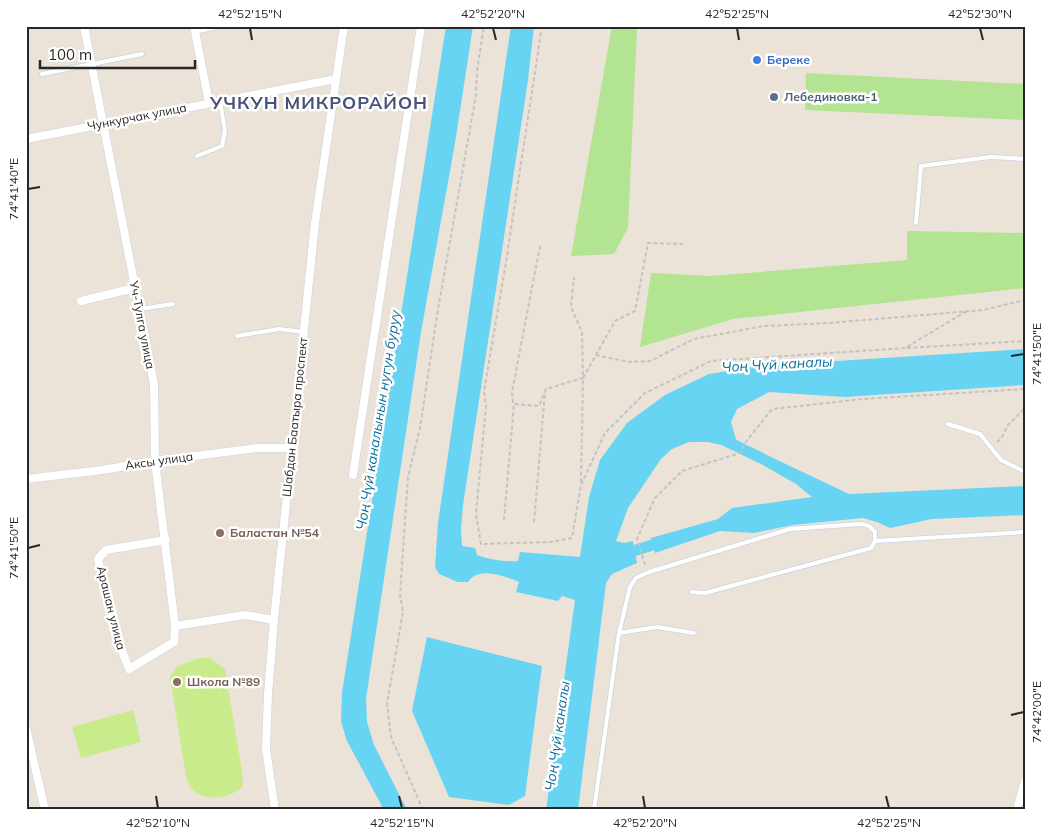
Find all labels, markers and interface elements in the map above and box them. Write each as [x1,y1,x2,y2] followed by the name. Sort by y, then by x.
[218,6,282,21] text: 42°52'15"N
[461,6,525,21] text: 42°52'20"N
[705,6,769,21] text: 42°52'25"N
[948,6,1012,21] text: 42°52'30"N
[40,38,195,70] scale bar
[48,45,92,64] text: 100 m
[767,52,810,67] place label: Береке
[751,54,763,66] marker: Береке
[784,89,878,104] place label: Лебединовка-1
[209,91,428,114] district label: УЧКУН МИКРОРАЙОН
[768,91,780,103] marker: Лебединовка-1
[86,100,188,133] street label: Чункурчак улица
[6,158,21,220] text: 74°41'40"E
[126,279,158,370] street label: Уч-Тулга улица
[352,308,404,531] water label: Чоң Чүй каналынын нугун буруу
[1029,323,1044,385] text: 74°41'50"E
[279,336,310,497] street label: Шабдан Баатыра проспект
[721,352,833,376] water label: Чоң Чүй каналы
[124,448,194,473] street label: Аксы улица
[6,517,21,579] text: 74°41'50"E
[230,525,319,540] place label: Баластан №54
[214,527,226,539] marker: Баластан №54
[94,564,129,651] street label: Арашан улица
[187,674,260,689] place label: Школа №89
[171,676,183,688] marker: Школа №89
[540,680,574,792] water label: Чоң Чүй каналы
[1029,681,1044,743] text: 74°42'00"E
[126,815,190,830] text: 42°52'10"N
[370,815,434,830] text: 42°52'15"N
[613,815,677,830] text: 42°52'20"N
[857,815,921,830] text: 42°52'25"N

